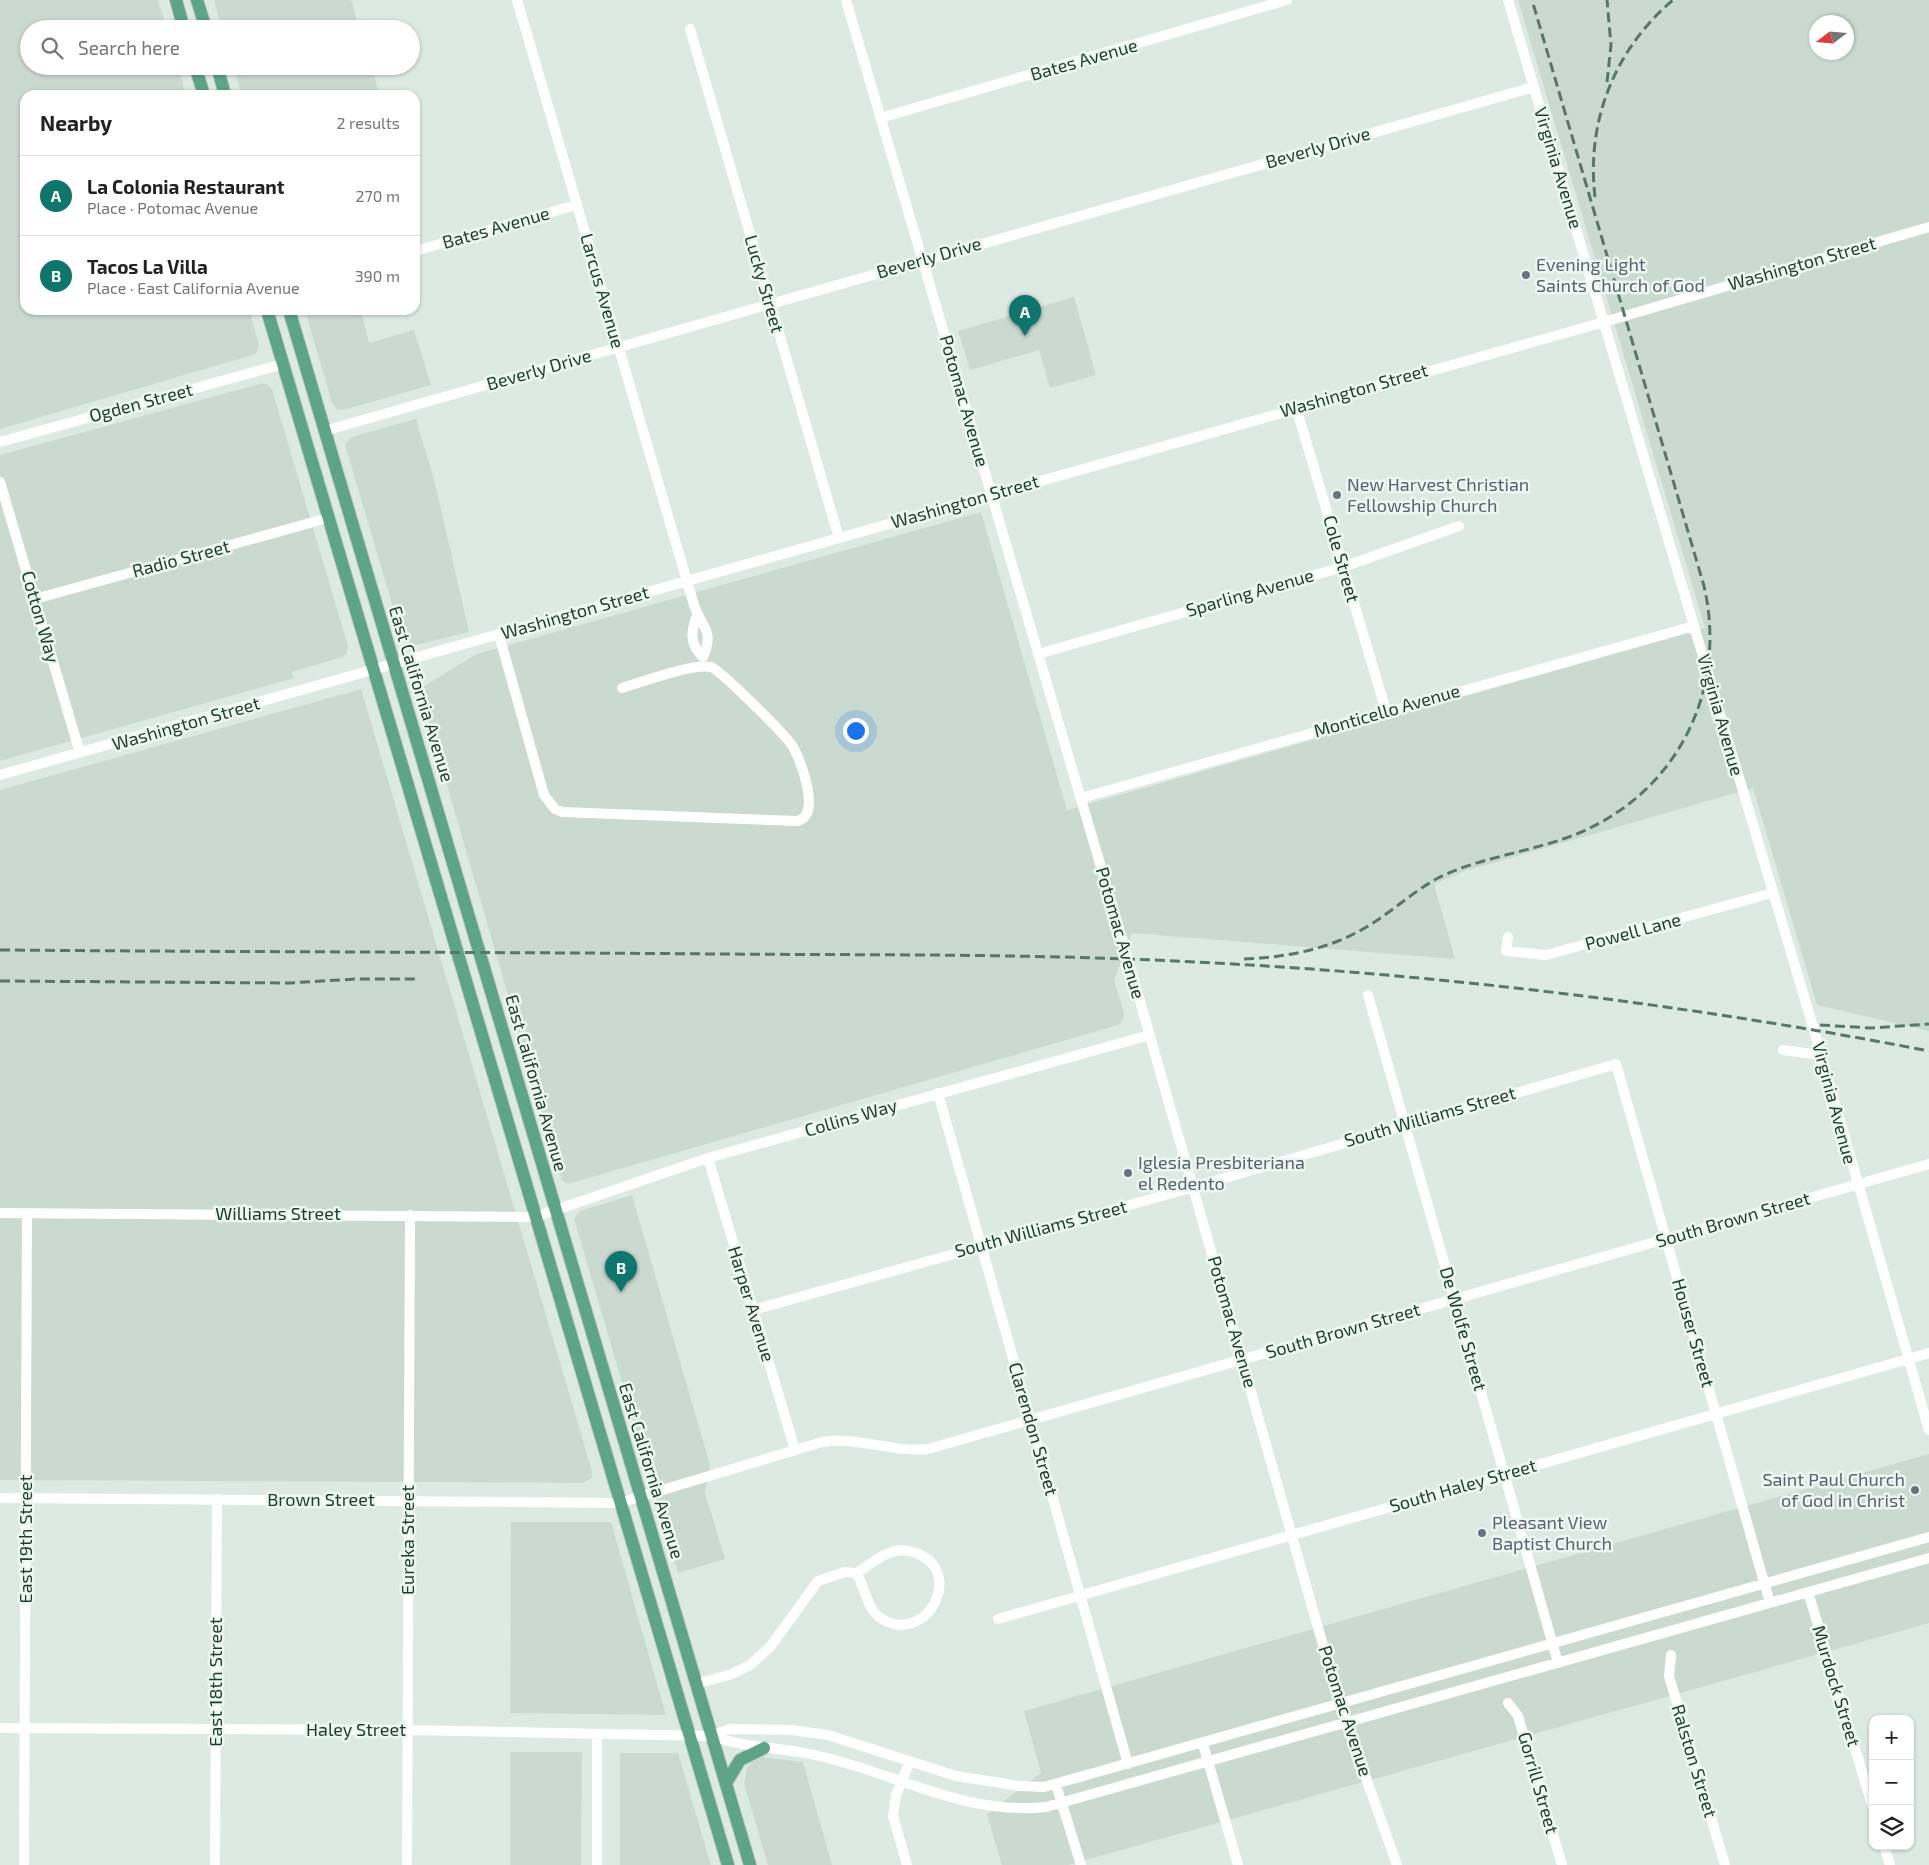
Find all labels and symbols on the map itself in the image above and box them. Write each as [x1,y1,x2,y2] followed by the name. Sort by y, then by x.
[1809,15,1854,60] north arrow
[1028,33,1140,85] street label: Bates Avenue
[1530,104,1588,231] street label: Virginia Avenue
[1263,122,1373,172] street label: Beverly Drive
[440,201,552,253] street label: Bates Avenue
[576,231,630,351] street label: Larcus Avenue
[1725,231,1878,295] street label: Washington Street
[741,232,789,335] street label: Lucky Street
[874,232,984,282] street label: Beverly Drive
[1536,253,1705,296] place label: Evening Light Saints Church of God
[1520,269,1532,281] marker: Evening Light Saints Church of God
[1009,295,1041,336] pin: A
[936,332,994,469] street label: Potomac Avenue
[484,344,594,394] street label: Beverly Drive
[1277,358,1430,422] street label: Washington Street
[86,378,195,426] street label: Ogden Street
[888,469,1041,533] street label: Washington Street
[1347,473,1529,516] place label: New Harvest Christian Fellowship Church
[1331,489,1343,501] marker: New Harvest Christian Fellowship Church
[1319,513,1365,605] street label: Cole Street
[130,534,232,582] street label: Radio Street
[1183,563,1316,621] street label: Sparling Avenue
[17,568,65,666] street label: Cotton Way
[498,580,651,644] street label: Washington Street
[385,603,459,784] street label: East California Avenue
[1693,651,1749,778] street label: Virginia Avenue
[1311,679,1462,741] street label: Monticello Avenue
[109,691,262,755] street label: Washington Street
[843,718,869,744] your location
[1092,864,1150,1001] street label: Potomac Avenue
[1582,908,1683,954] street label: Powell Lane
[501,992,573,1174] street label: East California Avenue
[1808,1039,1862,1166] street label: Virginia Avenue
[1342,1081,1518,1151] street label: South Williams Street
[802,1093,900,1141] street label: Collins Way
[1138,1151,1305,1194] place label: Iglesia Presbiteriana el Redento
[1122,1167,1134,1179] marker: Iglesia Presbiteriana el Redento
[1653,1186,1813,1252] street label: South Brown Street
[952,1194,1129,1262] street label: South Williams Street
[215,1202,341,1224] street label: Williams Street
[724,1243,780,1364] street label: Harper Avenue
[605,1251,637,1292] pin: B
[1204,1253,1262,1390] street label: Potomac Avenue
[1436,1264,1492,1393] street label: De Wolfe Street
[1668,1276,1720,1390] street label: Houser Street
[1263,1297,1423,1363] street label: South Brown Street
[1004,1360,1064,1498] street label: Clarendon Street
[615,1380,689,1561] street label: East California Avenue
[1387,1453,1539,1517] street label: South Haley Street
[1762,1468,1905,1511] place label: Saint Paul Church of God in Christ
[14,1474,36,1603] street label: East 19th Street
[1909,1484,1921,1496] marker: Saint Paul Church of God in Christ
[396,1485,418,1595] street label: Eureka Street
[267,1488,375,1510] street label: Brown Street
[1492,1511,1612,1554] place label: Pleasant View Baptist Church
[1476,1527,1488,1539] marker: Pleasant View Baptist Church
[204,1617,226,1747] street label: East 18th Street
[1808,1623,1866,1749] street label: Murdock Street
[1314,1643,1377,1779] street label: Potomac Avenue
[1667,1702,1723,1820] street label: Ralston Street
[306,1718,406,1740] street label: Haley Street
[1514,1729,1564,1836] street label: Gorrill Street

